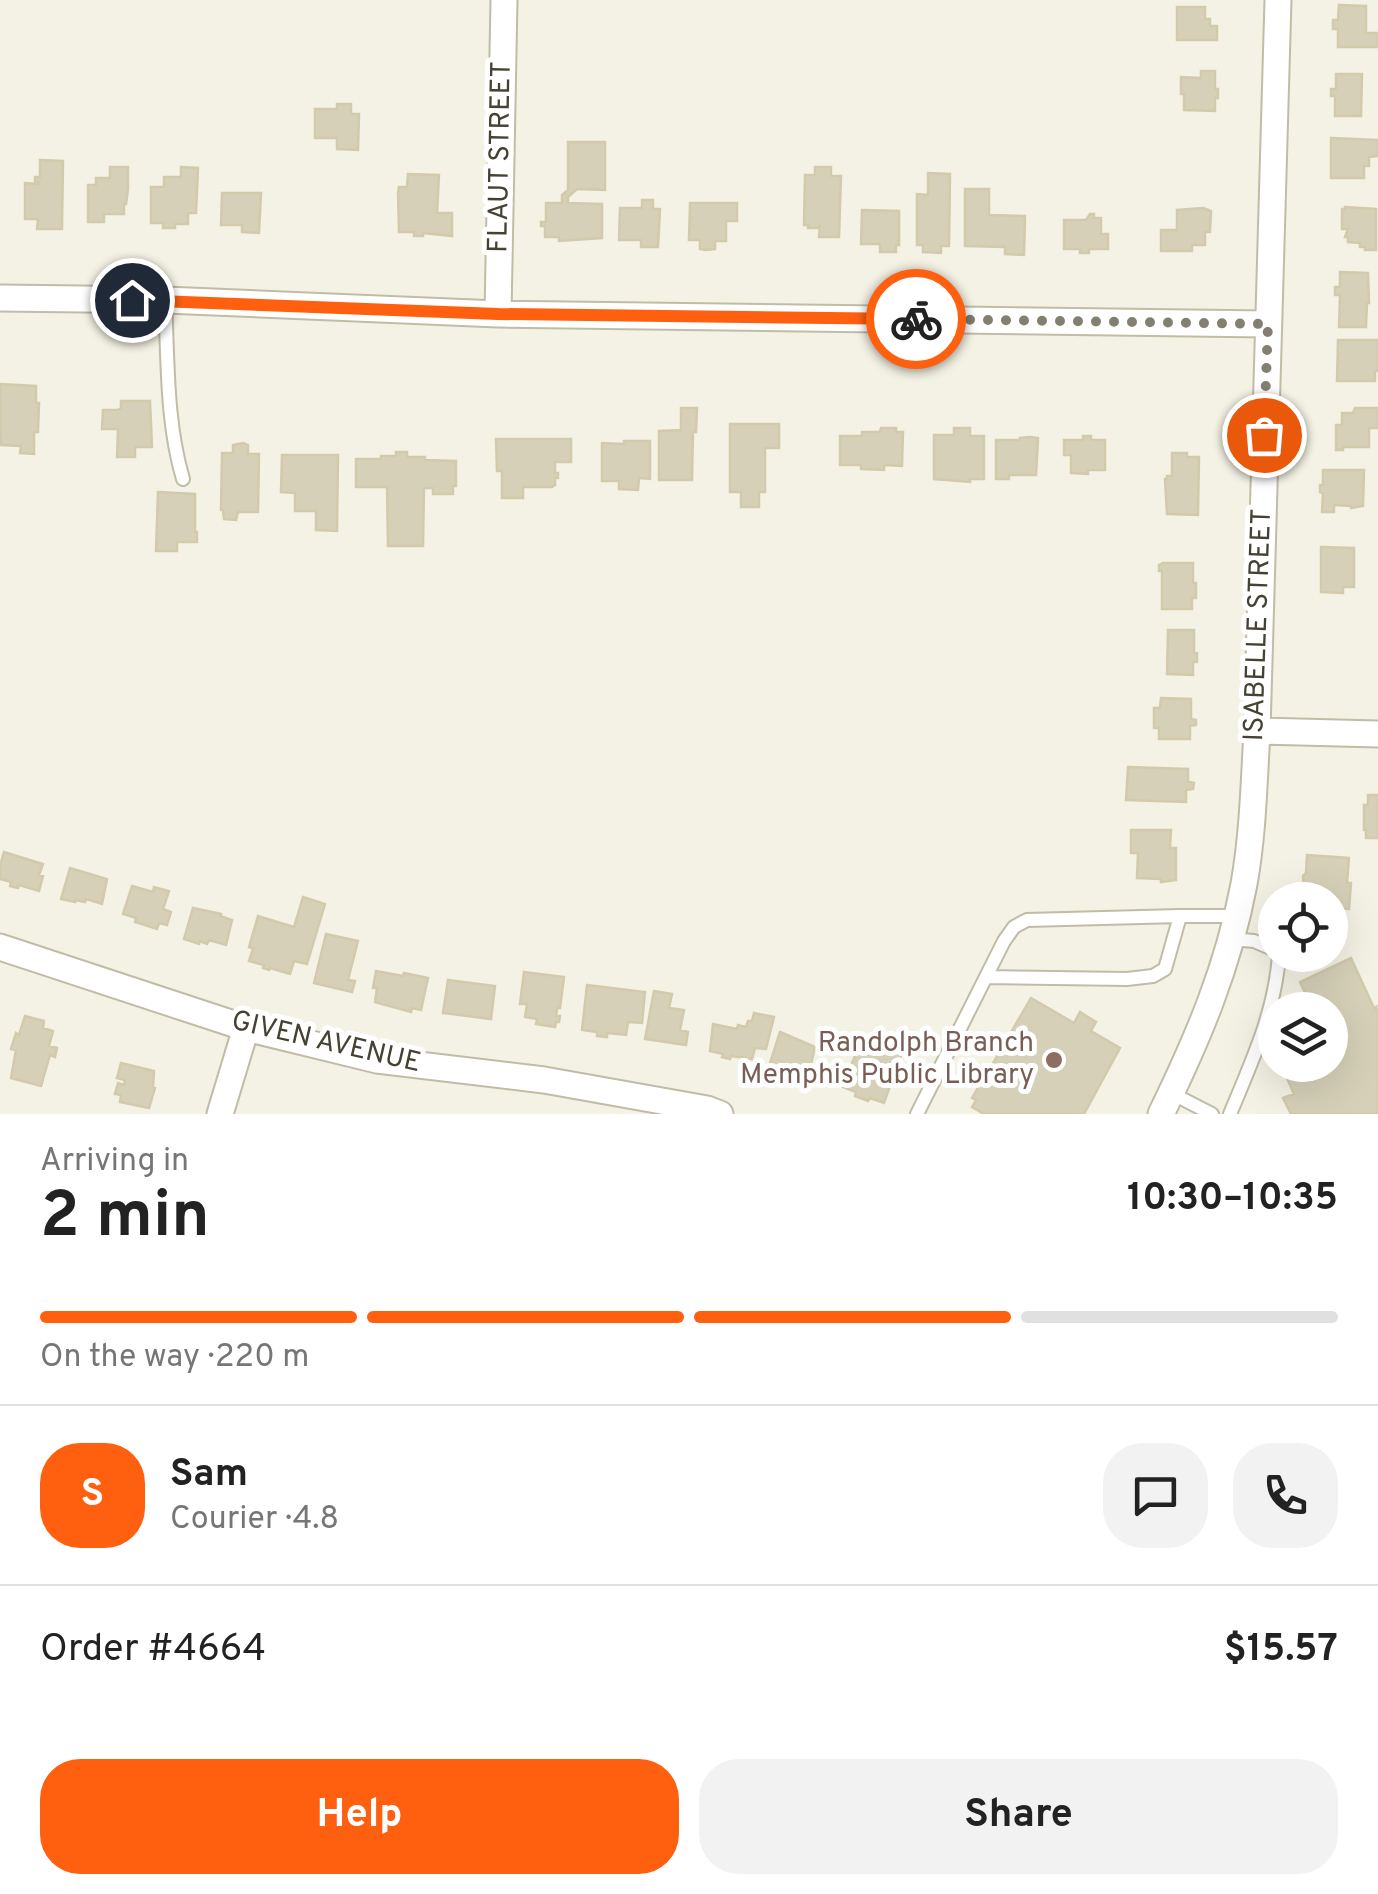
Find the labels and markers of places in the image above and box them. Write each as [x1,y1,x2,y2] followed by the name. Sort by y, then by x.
[90,258,175,343] pin
[1222,393,1307,478] pin
[740,1026,1034,1094] place label: Randolph Branch Memphis Public Library
[1043,1049,1065,1071] marker: Randolph Branch Memphis Public Library

